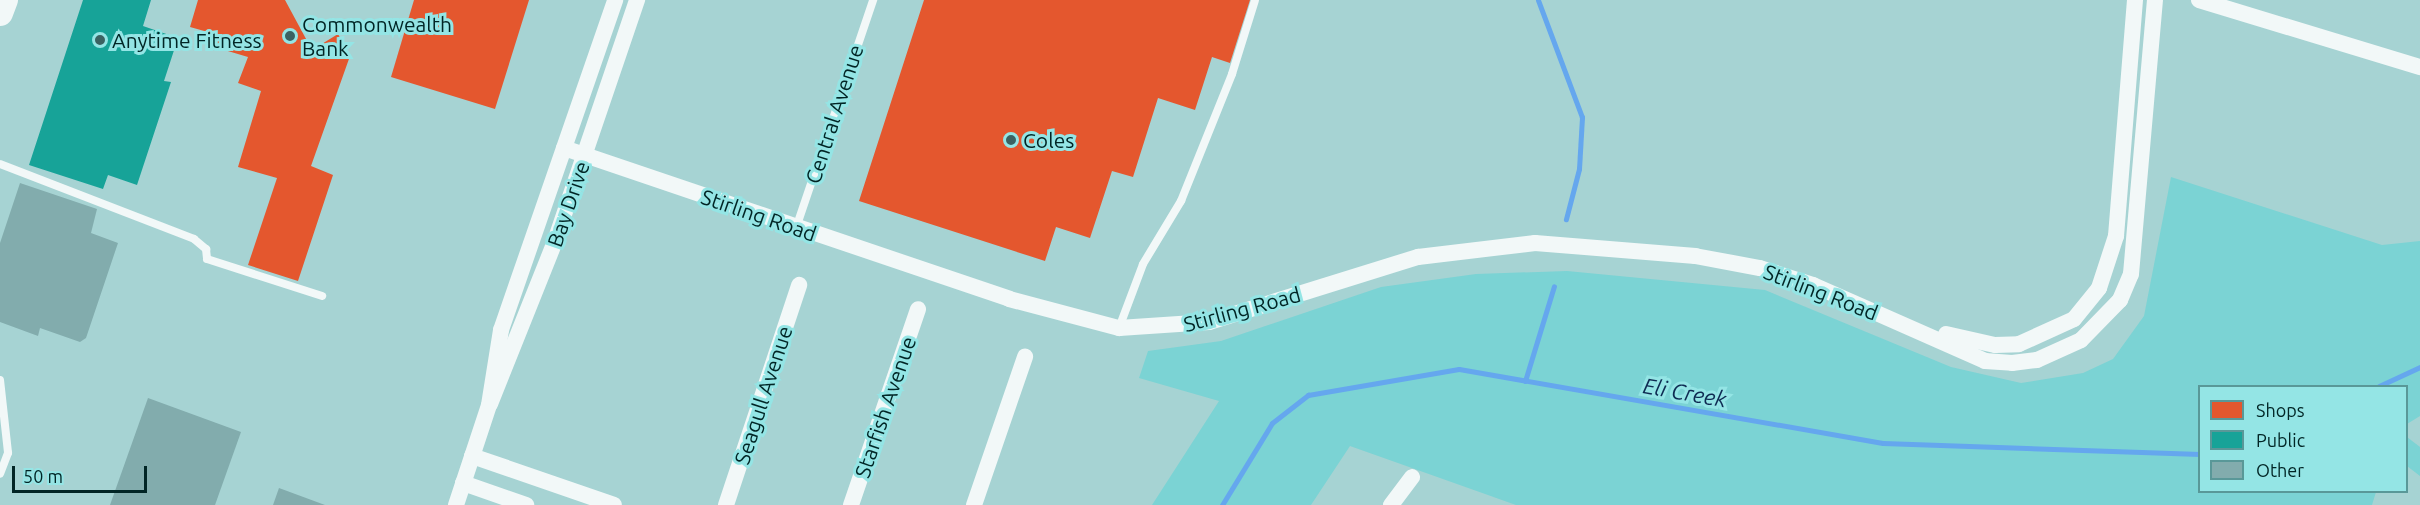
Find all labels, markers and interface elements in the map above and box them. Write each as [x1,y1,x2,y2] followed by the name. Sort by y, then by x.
[302,11,452,61] place label: Commonwealth Bank
[112,27,262,53] place label: Anytime Fitness
[283,29,297,43] marker: Commonwealth Bank
[93,33,107,47] marker: Anytime Fitness
[800,41,868,187] street label: Central Avenue
[1023,127,1074,153] place label: Coles
[1004,133,1018,147] marker: Coles
[542,158,594,250] street label: Bay Drive
[698,184,820,246] street label: Stirling Road
[1760,259,1882,325] street label: Stirling Road
[1181,281,1303,337] street label: Stirling Road
[729,323,797,467] street label: Seagull Avenue
[849,333,921,481] street label: Starfish Avenue
[1641,372,1729,412] water label: Eli Creek
[2198,385,2408,493] legend
[2256,400,2305,420] text: Shops
[2256,430,2305,450] text: Public
[15,454,150,492] scale bar
[2256,460,2304,480] text: Other
[23,466,63,486] text: 50 m

